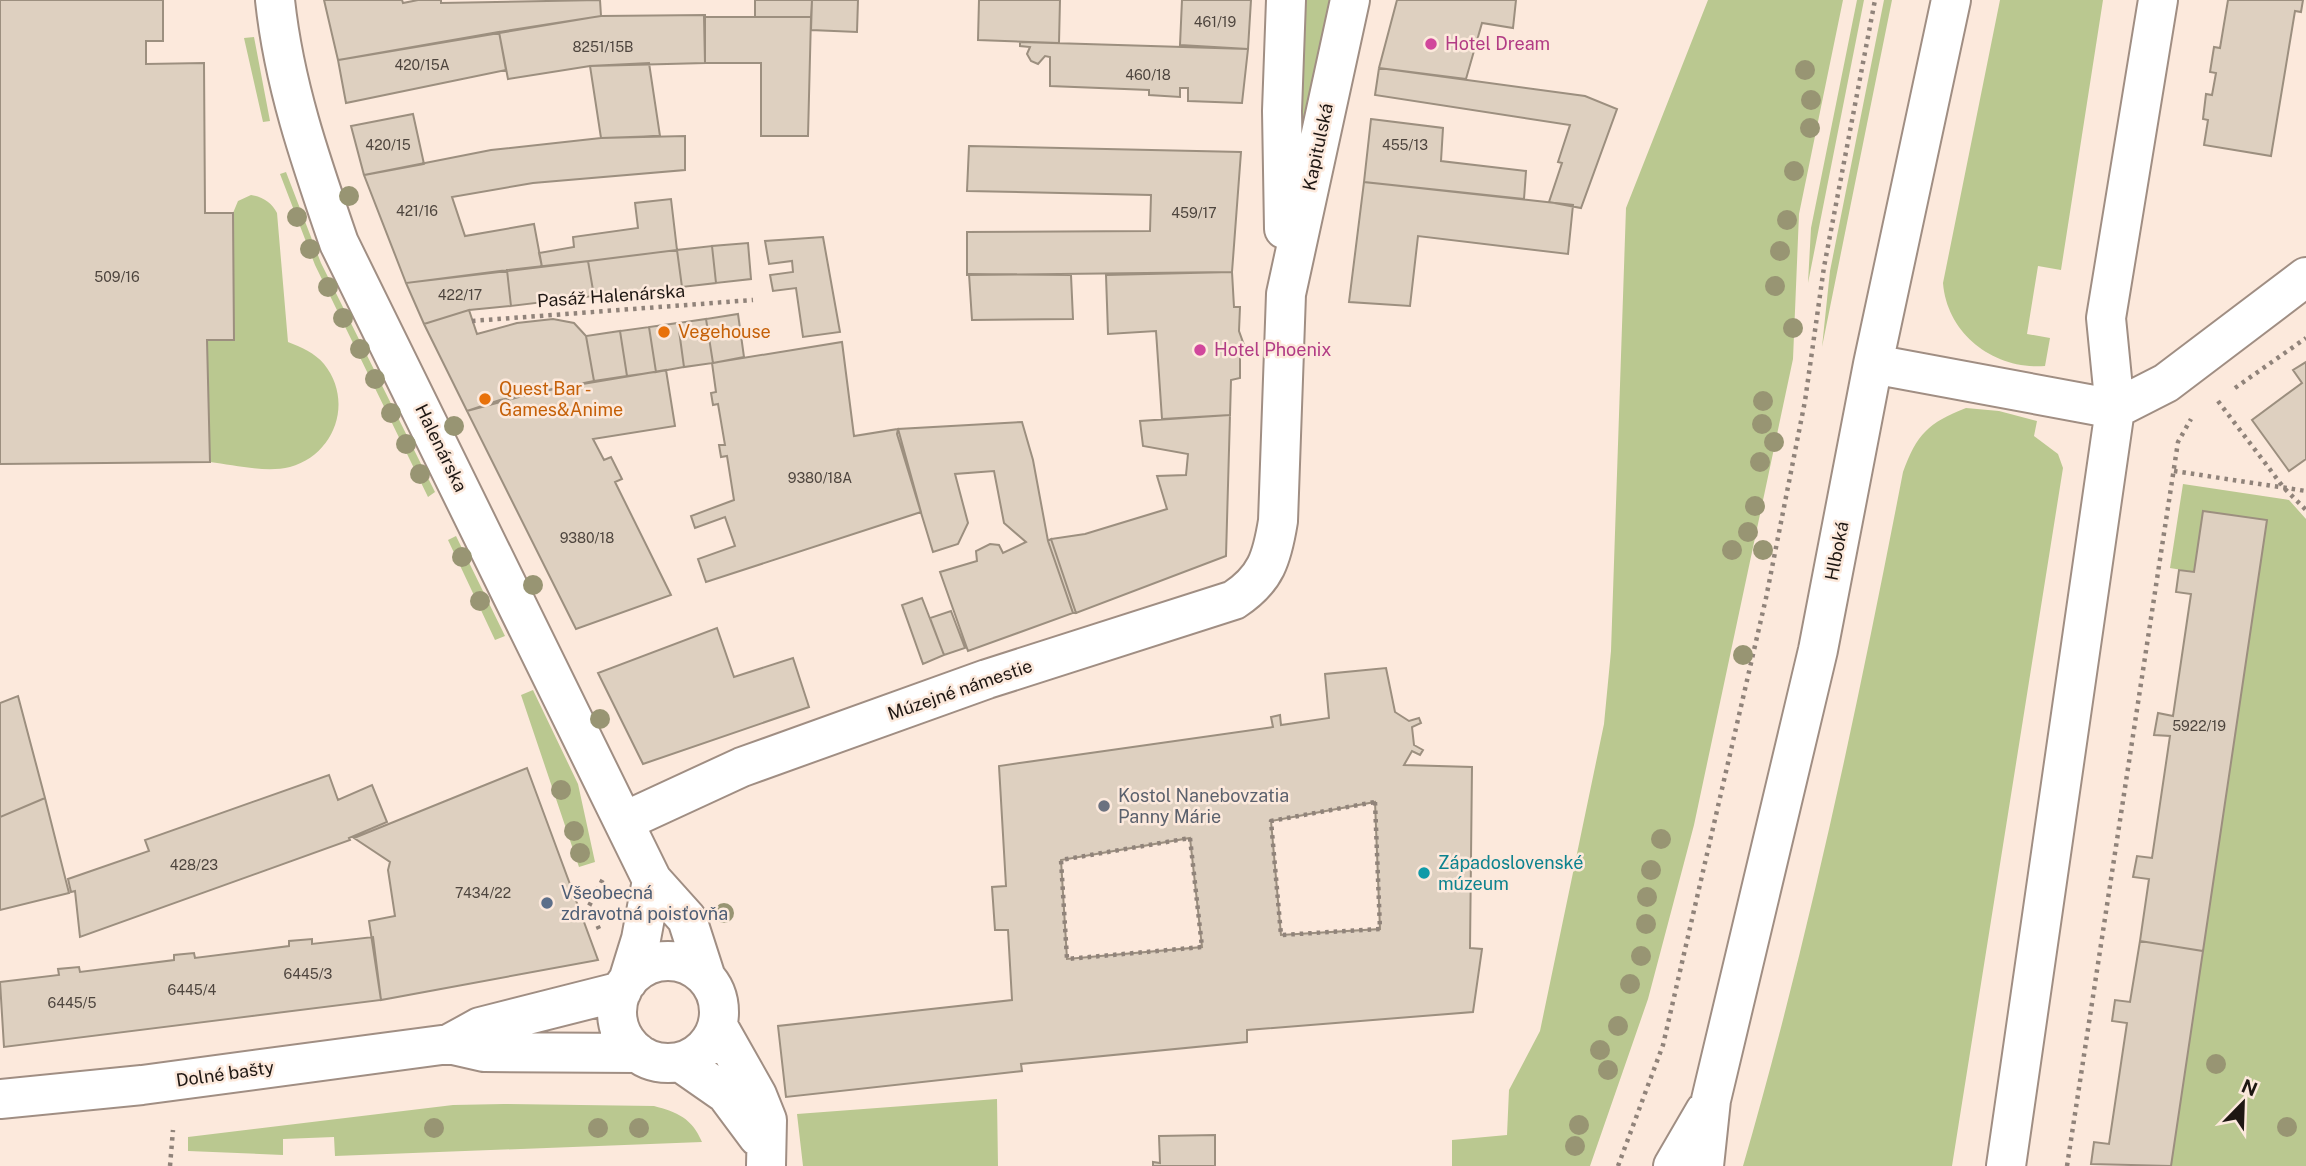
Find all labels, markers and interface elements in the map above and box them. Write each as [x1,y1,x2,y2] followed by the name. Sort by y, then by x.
[1194,14,1237,30] house number: 461/19
[1445,33,1550,54] place label: Hotel Dream
[1423,36,1439,52] marker: Hotel Dream
[572,39,634,55] house number: 8251/15B
[394,57,450,73] house number: 420/15A
[1125,67,1171,83] house number: 460/18
[1298,101,1337,193] street label: Kapitulská
[365,137,411,153] house number: 420/15
[1382,137,1428,153] house number: 455/13
[396,203,438,219] house number: 421/16
[1171,205,1217,221] house number: 459/17
[94,269,140,285] house number: 509/16
[536,280,686,311] street label: Pasáž Halenárska
[438,287,482,303] house number: 422/17
[678,321,771,342] place label: Vegehouse
[656,324,672,340] marker: Vegehouse
[1214,339,1331,360] place label: Hotel Phoenix
[1192,342,1208,358] marker: Hotel Phoenix
[499,378,623,420] place label: Quest Bar - Games&Anime
[477,391,493,407] marker: Quest Bar - Games&Anime
[411,400,472,495] street label: Halenárska
[788,470,852,486] house number: 9380/18A
[1820,520,1853,582] street label: Hlboká
[560,530,614,546] house number: 9380/18
[885,655,1035,724] street label: Múzejné námestie
[2172,718,2226,734] house number: 5922/19
[1118,785,1289,827] place label: Kostol Nanebovzatia Panny Márie
[1096,798,1112,814] marker: Kostol Nanebovzatia Panny Márie
[1438,852,1583,894] place label: Západoslovenské múzeum
[170,857,218,873] house number: 428/23
[1416,865,1432,881] marker: Západoslovenské múzeum
[561,882,728,924] place label: Všeobecná zdravotná poisťovňa
[455,885,511,901] house number: 7434/22
[539,895,555,911] marker: Všeobecná zdravotná poisťovňa
[284,966,333,982] house number: 6445/3
[168,982,217,998] house number: 6445/4
[47,995,97,1011] house number: 6445/5
[175,1056,276,1091] street label: Dolné bašty
[2208,1068,2278,1138] north arrow
[2239,1074,2261,1100] text: N

